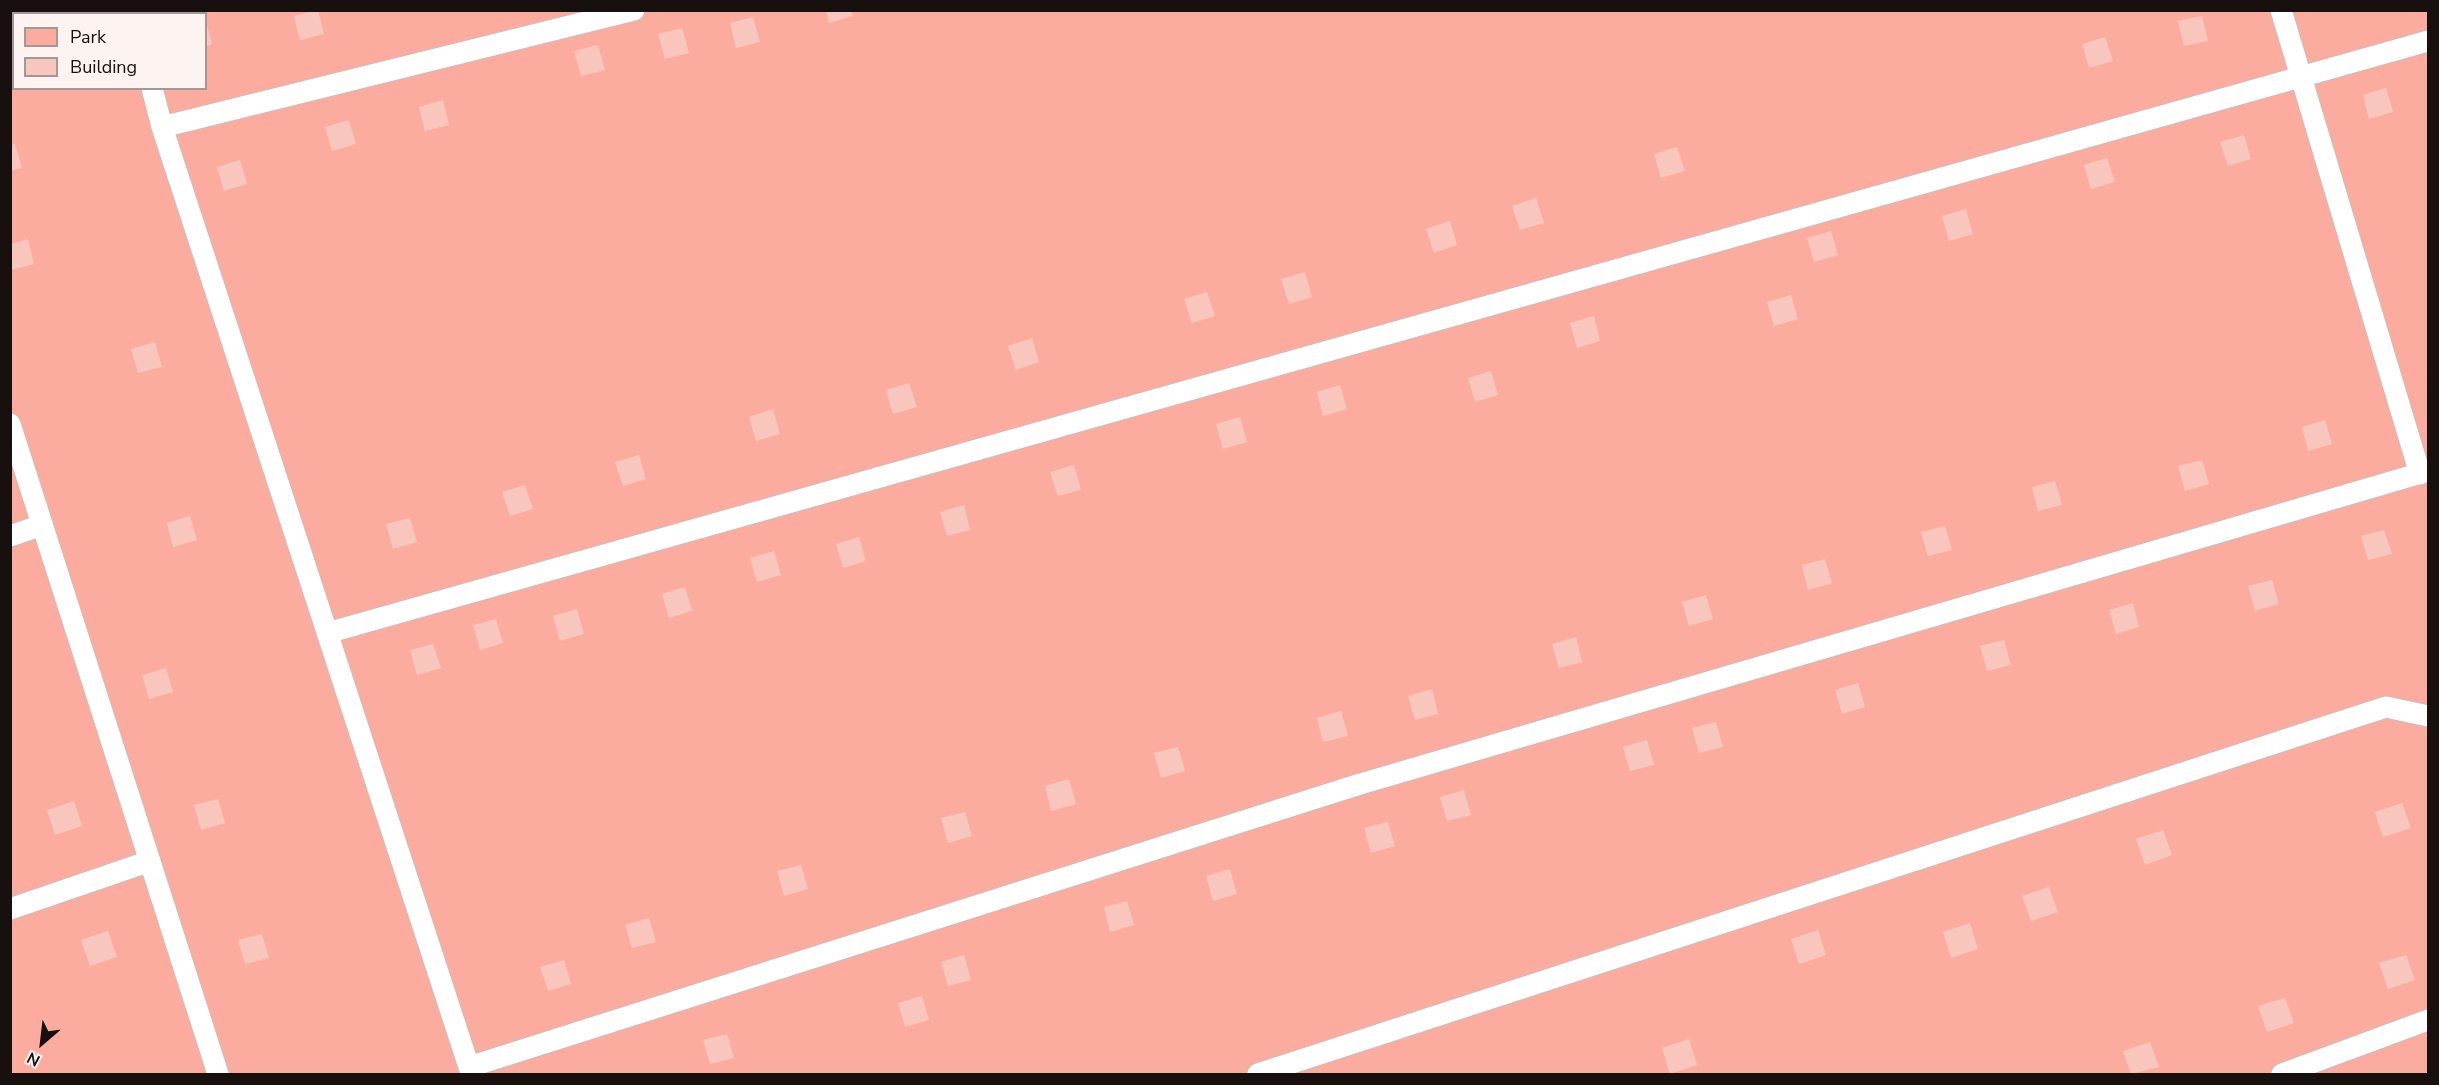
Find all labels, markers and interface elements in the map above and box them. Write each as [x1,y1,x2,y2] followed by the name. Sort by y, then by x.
[12,12,207,90] legend
[70,25,106,49] text: Park
[70,55,137,79] text: Building
[12,1013,72,1073] north arrow
[23,1046,44,1071] text: N

